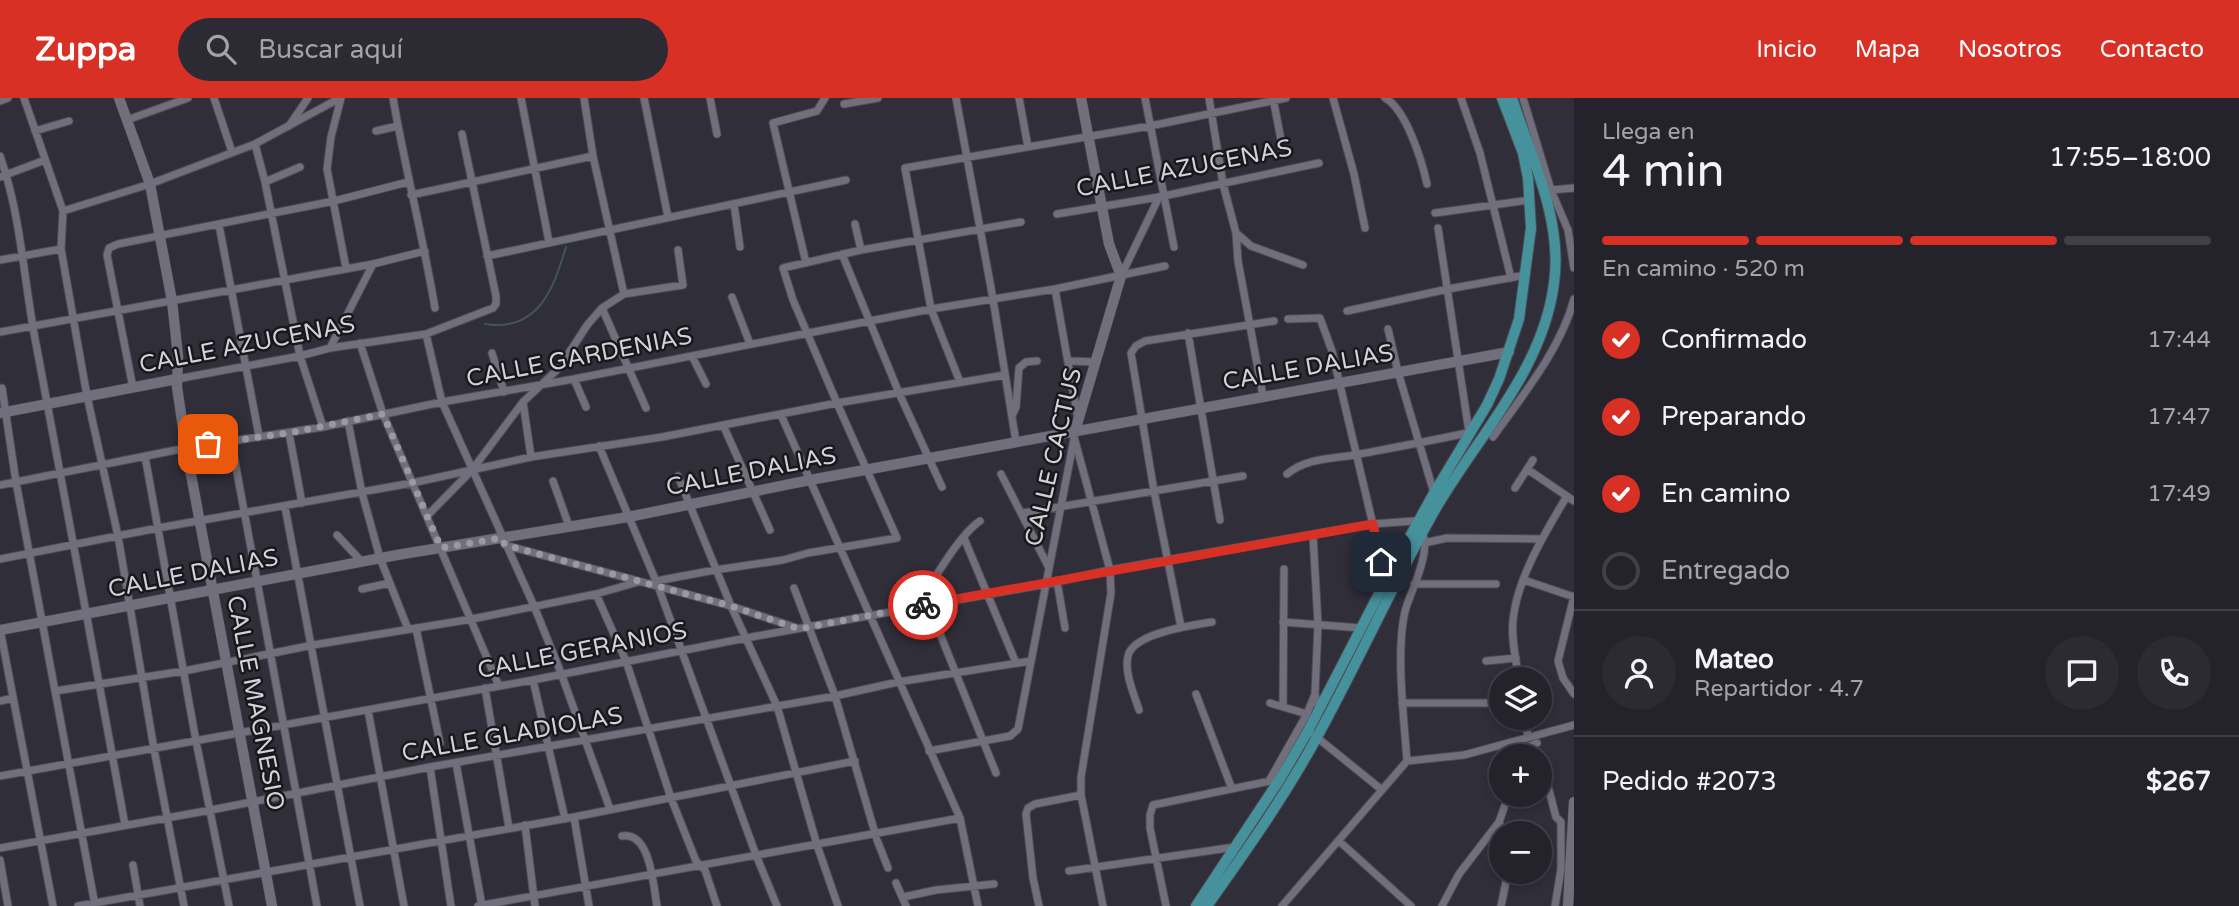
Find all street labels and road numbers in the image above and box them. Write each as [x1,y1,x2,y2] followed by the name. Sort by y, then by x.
[1074,133,1294,204] street label: CALLE AZUCENAS
[137,309,357,380] street label: CALLE AZUCENAS
[464,321,694,394] street label: CALLE GARDENIAS
[1221,338,1396,397] street label: CALLE DALIAS
[1019,365,1088,549] street label: CALLE CACTUS
[664,441,839,502] street label: CALLE DALIAS
[106,543,281,604] street label: CALLE DALIAS
[220,593,291,813] street label: CALLE MAGNESIO
[475,616,689,685] street label: CALLE GERANIOS
[399,701,625,768] street label: CALLE GLADIOLAS

